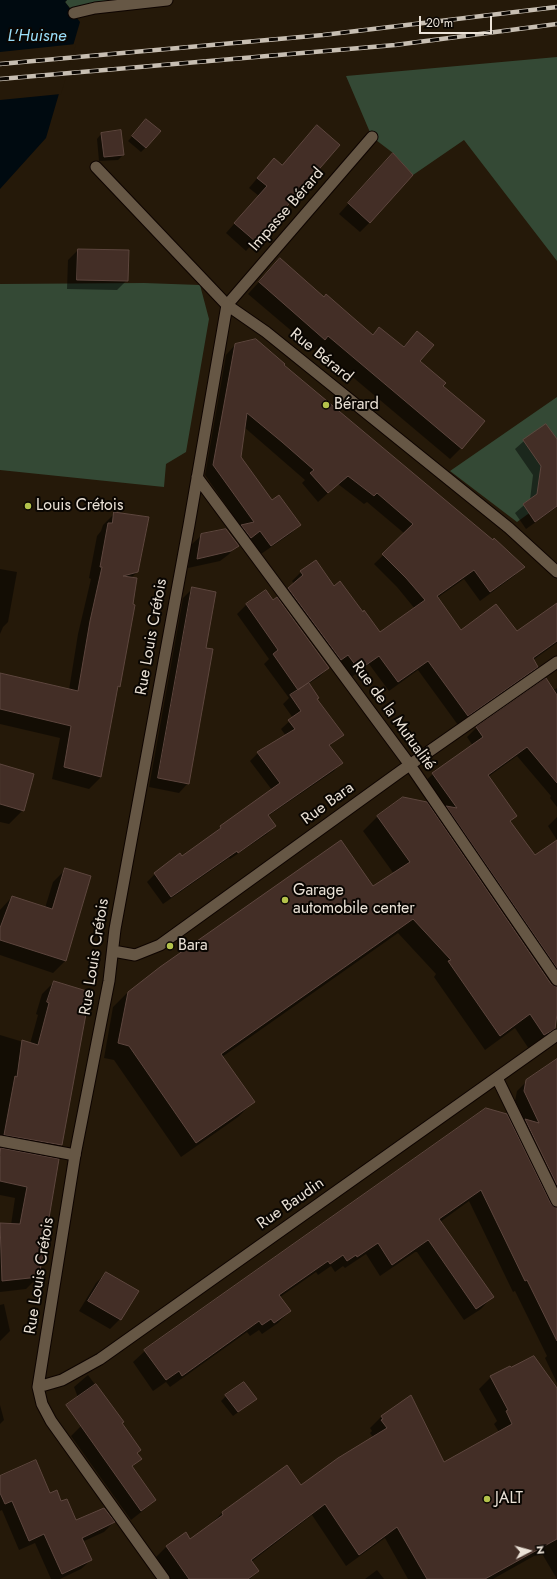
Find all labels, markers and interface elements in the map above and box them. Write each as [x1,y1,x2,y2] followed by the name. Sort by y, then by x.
[421,8,494,34] scale bar
[426,14,453,32] text: 20 m
[7,27,67,47] water label: L'Huisne
[246,164,328,256] street label: Impasse Bérard
[286,325,356,387] street label: Rue Bérard
[334,395,379,415] place label: Bérard
[321,400,331,410] marker: Bérard
[36,496,123,516] place label: Louis Crétois
[23,501,33,511] marker: Louis Crétois
[132,577,172,697] street label: Rue Louis Crétois
[347,658,439,774] street label: Rue de la Mutualité
[298,779,358,829] street label: Rue Bara
[293,881,415,919] place label: Garage automobile center
[280,895,290,905] marker: Garage automobile center
[76,897,114,1017] street label: Rue Louis Crétois
[178,936,208,956] place label: Bara
[165,941,175,951] marker: Bara
[254,1174,328,1234] street label: Rue Baudin
[21,1216,59,1336] street label: Rue Louis Crétois
[495,1489,523,1509] place label: JALT
[482,1494,492,1504] marker: JALT
[509,1531,549,1571] north arrow
[533,1545,549,1555] text: N

